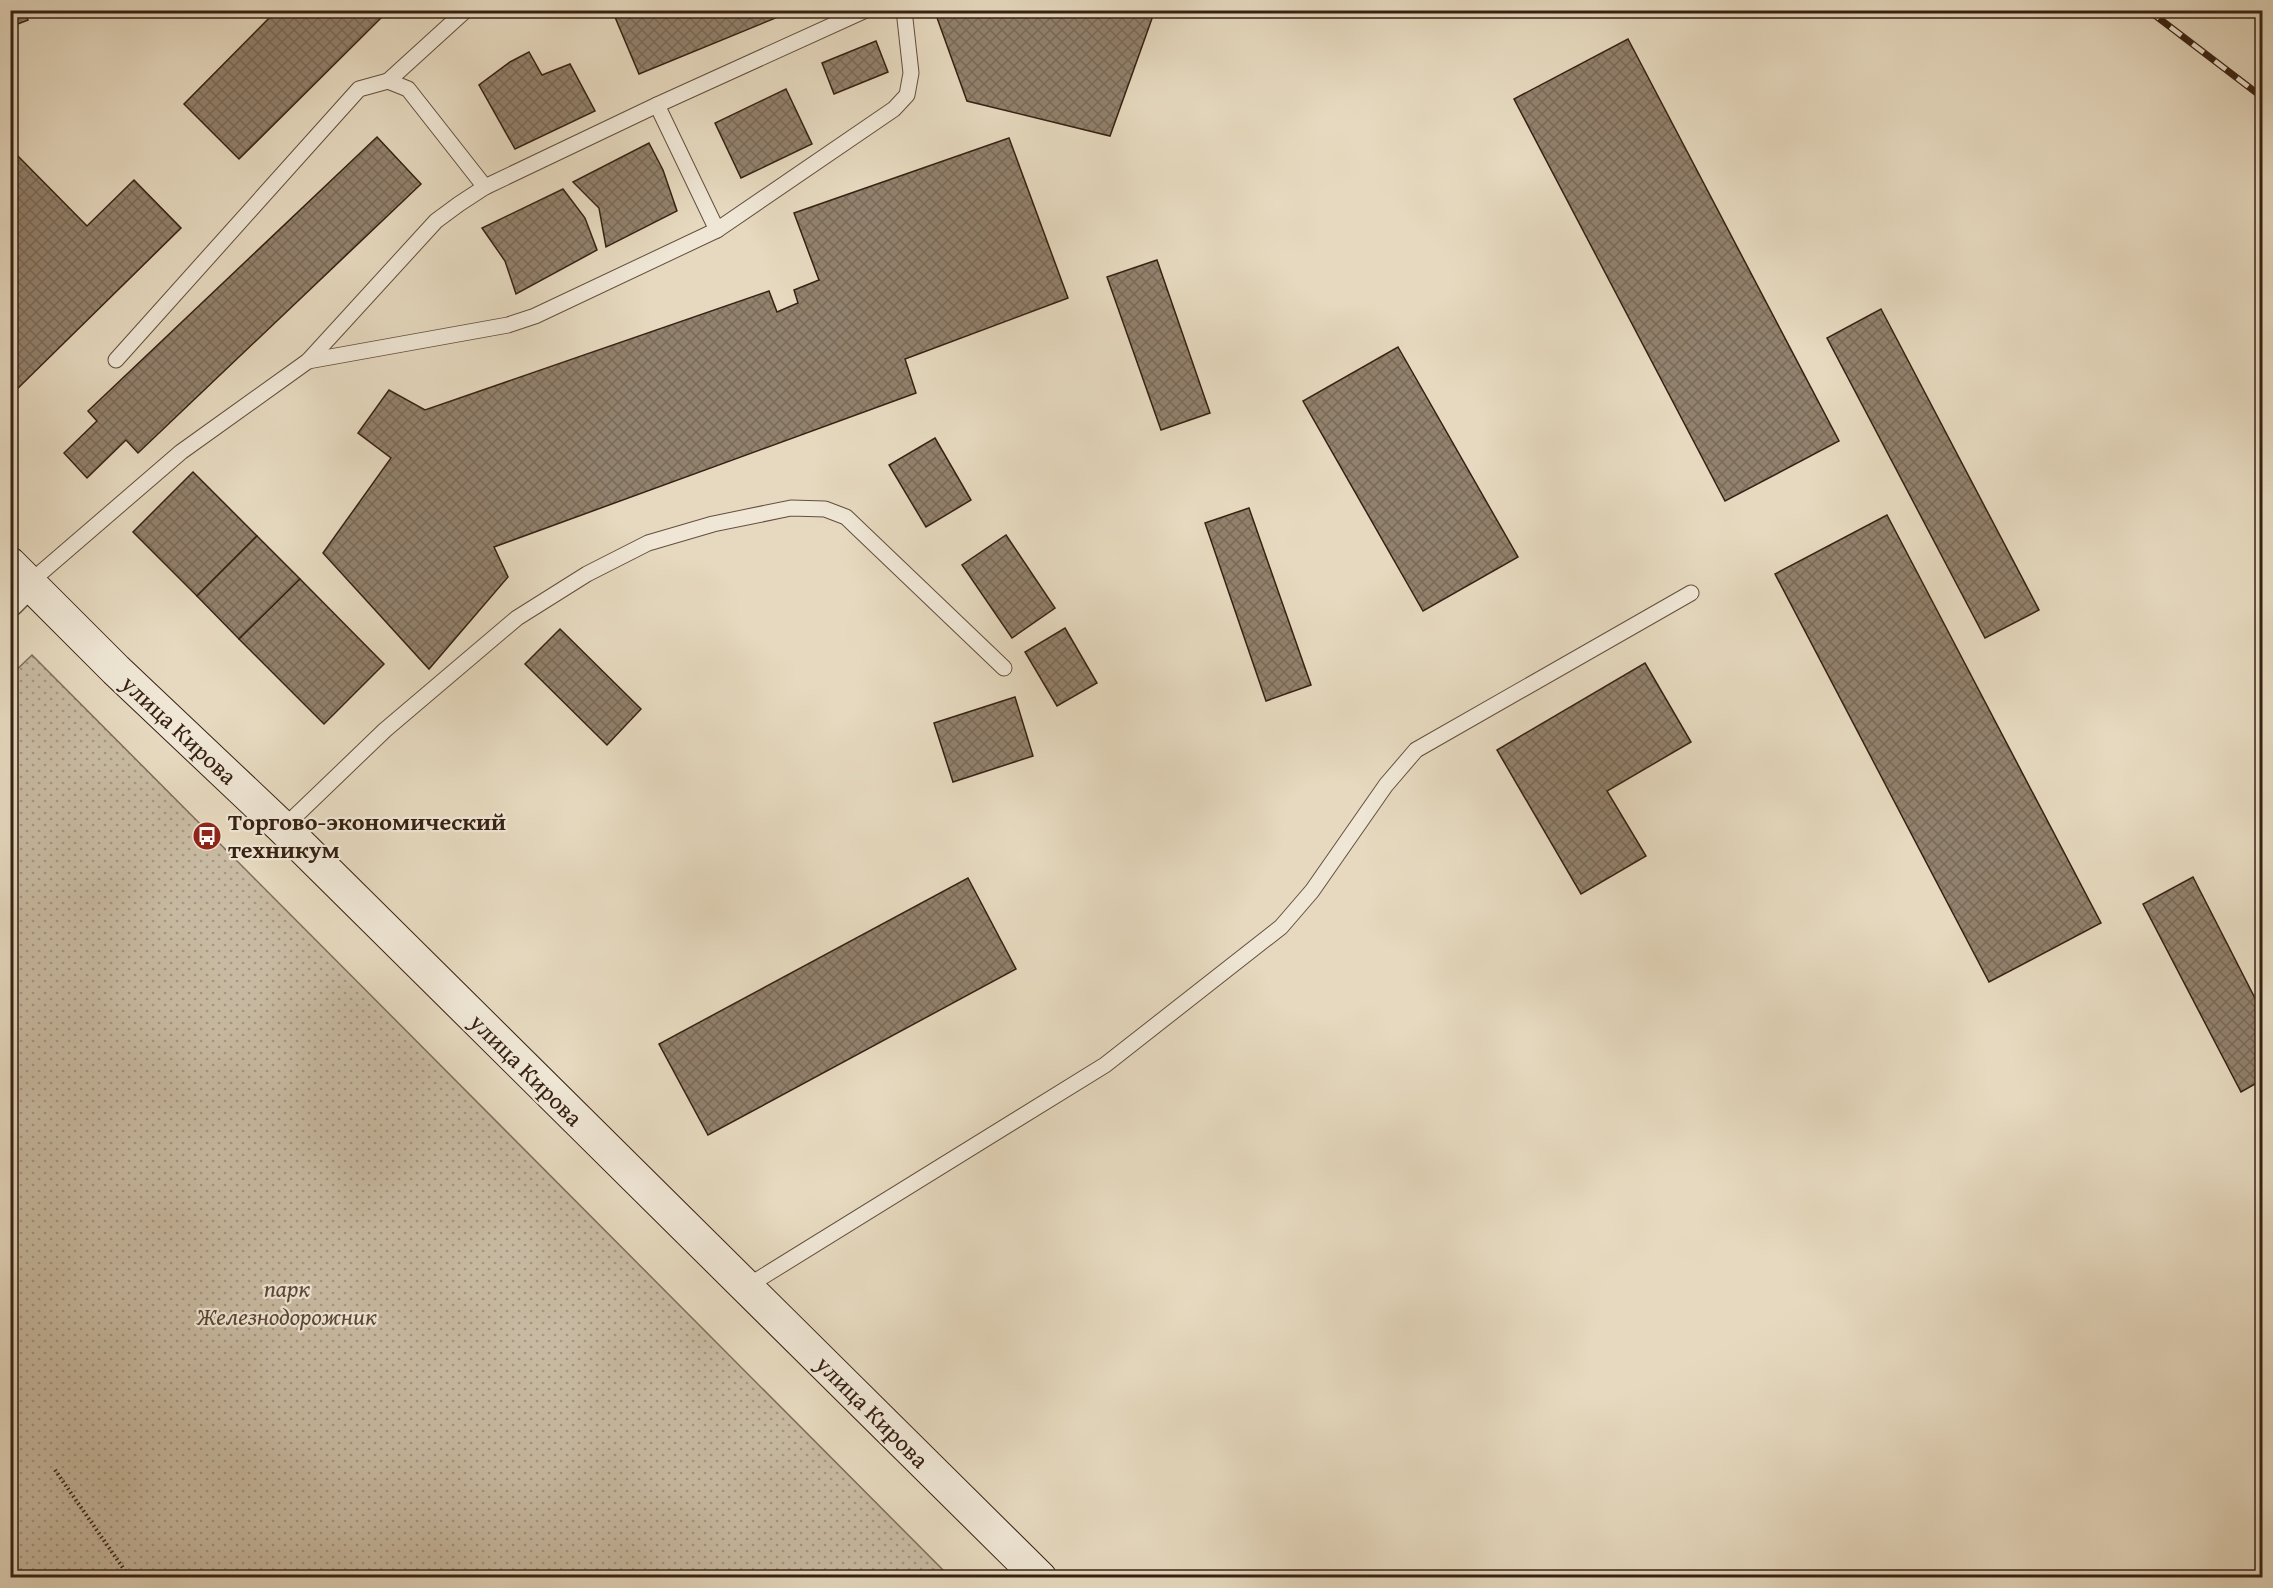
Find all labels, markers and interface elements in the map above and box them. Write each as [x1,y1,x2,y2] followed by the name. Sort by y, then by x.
[113,666,246,793] street label: улица Кирова
[228,804,506,867] place label: Торгово-экономический техникум
[191,820,223,852] bus stop icon: Торгово-экономический техникум
[461,1004,591,1135] street label: улица Кирова
[196,1271,377,1334] park label: парк Железнодорожник
[807,1346,937,1477] street label: улица Кирова

